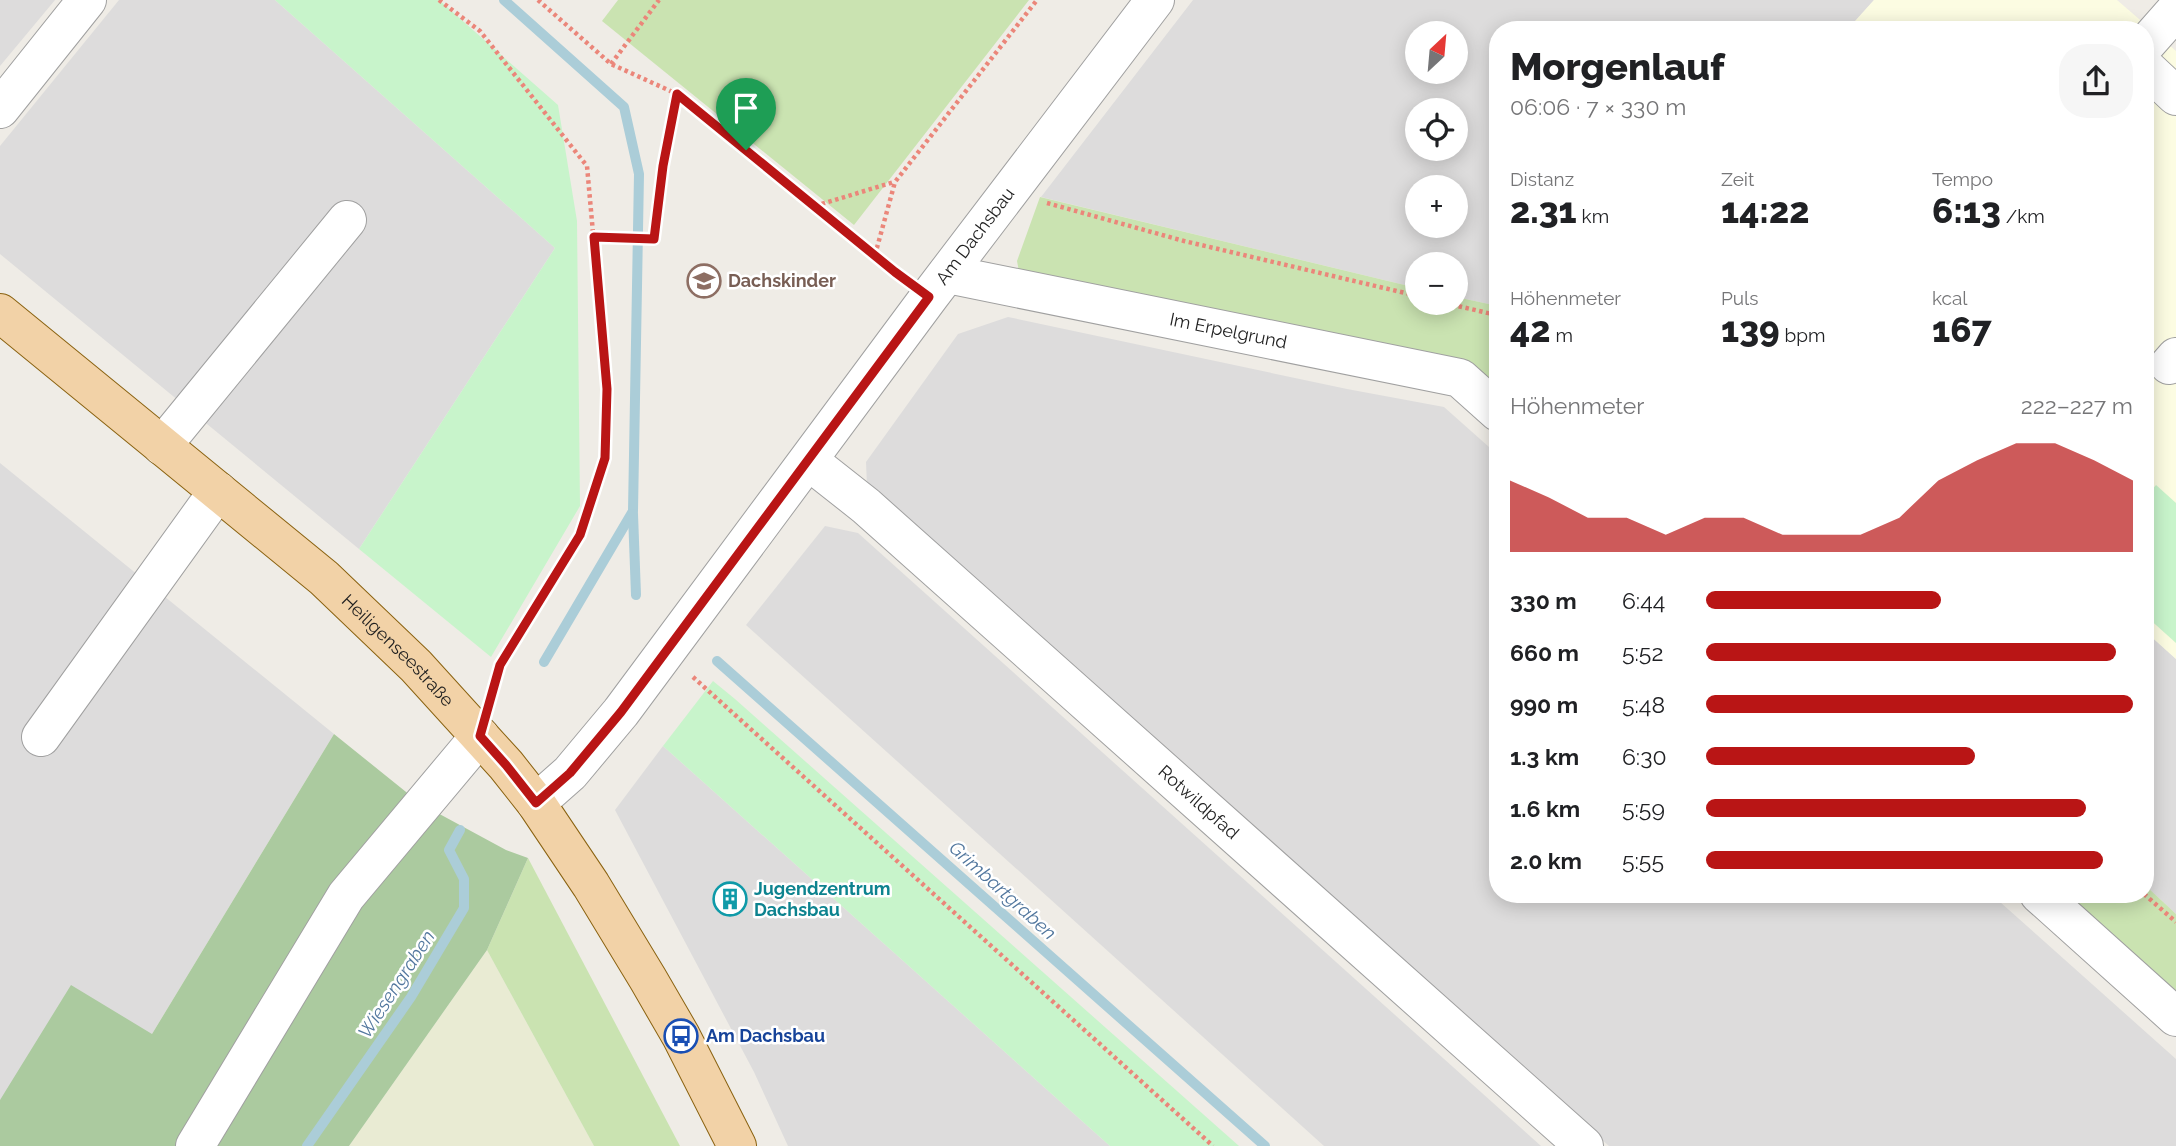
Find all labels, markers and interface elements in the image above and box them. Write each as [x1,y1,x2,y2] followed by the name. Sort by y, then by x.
[1405,21,1468,84] north arrow
[1405,21,1468,315] map controls
[1510,44,1725,89] text: Morgenlauf
[2059,44,2133,118] button: share
[716,78,776,150] pin
[727,89,765,127] icon: arrive
[1510,93,1686,120] text: 06:06 · 7 × 330 m
[1405,98,1468,161] button: locate
[1510,168,1574,190] text: Distanz
[1721,168,1754,190] text: Zeit
[1932,168,1993,190] text: Tempo
[1405,175,1468,238] button: +
[931,183,1019,289] street label: Am Dachsbau
[1510,190,1577,231] text: 2.31
[1721,190,1810,231] text: 14:22
[1932,190,2001,231] text: 6:13
[1577,205,1609,227] text: km
[2001,205,2045,227] text: /km
[1405,252,1468,315] button: −
[685,262,723,300] school or university icon: Dachskinder
[728,270,836,291] place label: Dachskinder
[1510,287,1621,309] text: Höhenmeter
[1721,287,1758,309] text: Puls
[1932,287,1968,309] text: kcal
[1168,308,1289,353] street label: Im Erpelgrund
[1510,309,1551,350] text: 42
[1721,309,1780,350] text: 139
[1932,309,1992,350] text: 167
[1551,324,1573,346] text: m
[1780,324,1825,346] text: bpm
[1510,392,1644,419] text: Höhenmeter
[2021,392,2133,419] text: 222–227 m
[1510,587,1577,614] text: 330 m
[1622,587,1665,614] text: 6:44
[338,590,459,711] street label: Heiligenseestraße
[1510,639,1579,666] text: 660 m
[1622,639,1663,666] text: 5:52
[1510,691,1578,718] text: 990 m
[1622,691,1665,718] text: 5:48
[1510,743,1579,770] text: 1.3 km
[1622,743,1667,770] text: 6:30
[1154,761,1243,843] street label: Rotwildpfad
[1510,795,1580,822] text: 1.6 km
[1622,795,1665,822] text: 5:59
[945,836,1061,944] water label: Grimbartgraben
[1510,847,1582,874] text: 2.0 km
[1622,847,1664,874] text: 5:55
[754,878,891,920] place label: Jugendzentrum Dachsbau
[711,880,749,918] building icon: Jugendzentrum Dachsbau
[353,926,439,1042] water label: Wiesengraben
[662,1017,700,1055] bus stop icon: Am Dachsbau
[706,1025,825,1046] place label: Am Dachsbau

